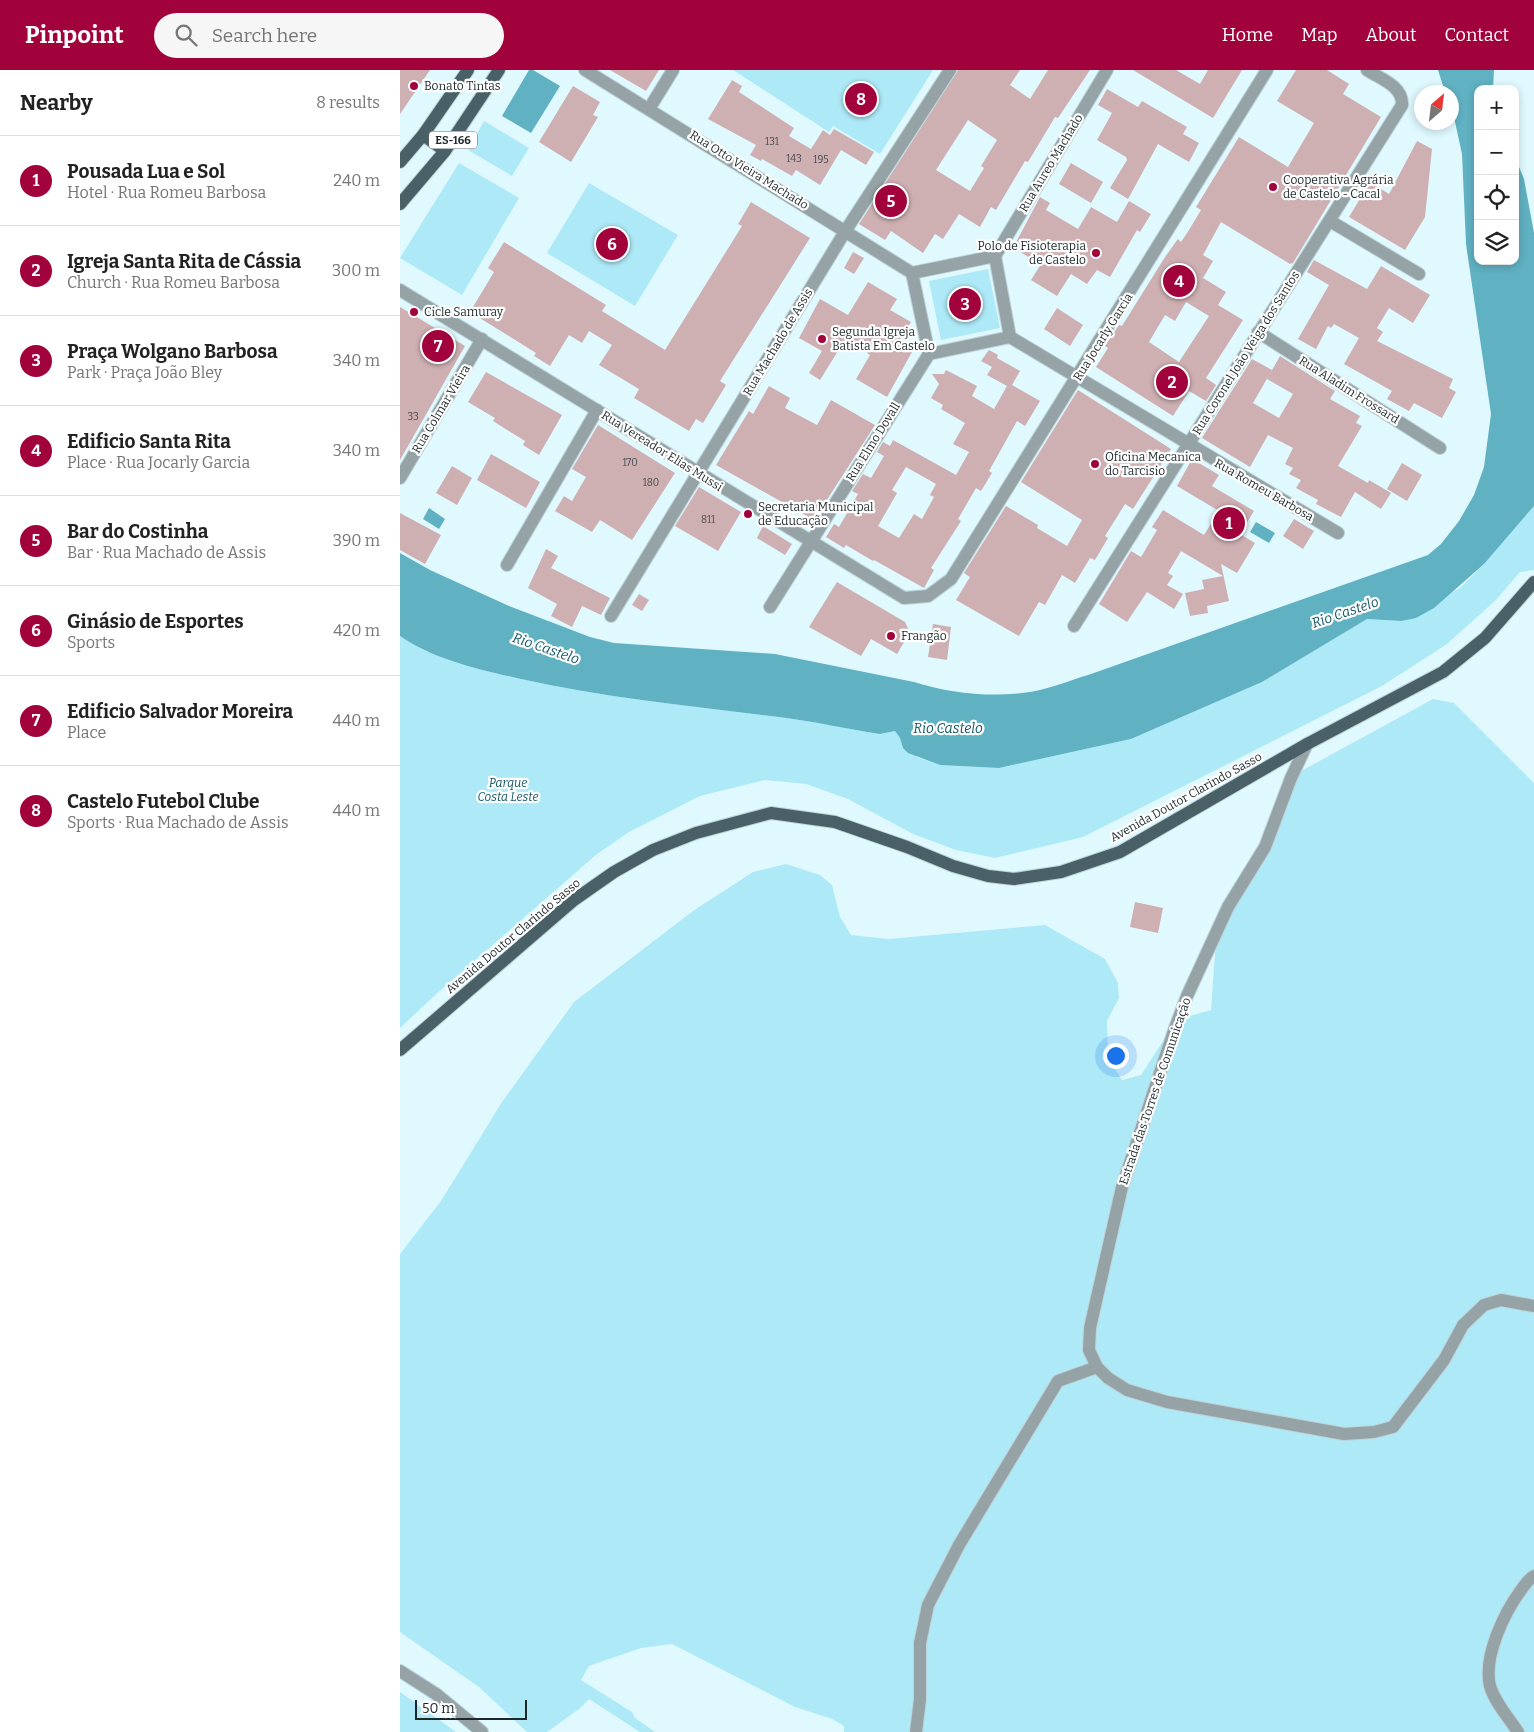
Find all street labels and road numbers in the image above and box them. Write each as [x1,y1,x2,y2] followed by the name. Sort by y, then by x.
[1016,111,1086,214] street label: Rua Aureo Machado
[687,128,811,212] street label: Rua Otto Vieira Machado
[429,132,477,148] road number: ES-166
[1190,268,1302,437] street label: Rua Coronel João Veiga dos Santos
[740,286,816,398] street label: Rua Machado de Assis
[1070,290,1136,383] street label: Rua Jocarly Garcia
[1296,353,1402,427] street label: Rua Aladim Frossard
[409,362,473,456] street label: Rua Colmar Vieira
[843,399,903,484] street label: Rua Elmo Dovall
[599,408,726,494] street label: Rua Vereador Elias Mussi
[1212,456,1316,524] street label: Rua Romeu Barbosa
[1108,749,1264,845] street label: Avenida Doutor Clarindo Sasso
[443,876,583,996] street label: Avenida Doutor Clarindo Sasso
[1116,996,1194,1186] street label: Estrada das Torres de Comunicação

